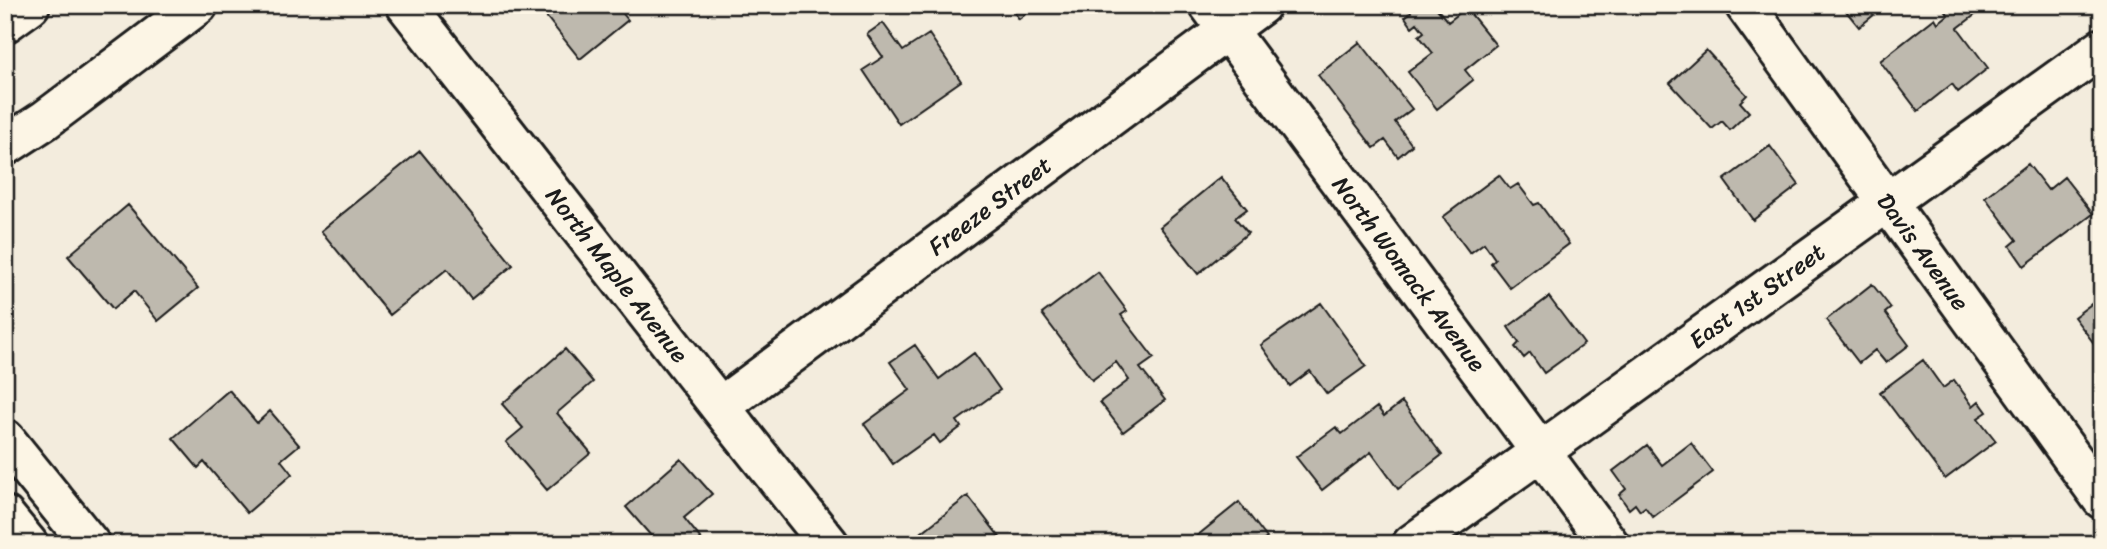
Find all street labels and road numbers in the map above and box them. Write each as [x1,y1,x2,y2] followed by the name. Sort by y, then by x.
[919,145,1061,267] street label: Freeze Street
[1321,167,1497,382] street label: North Womack Avenue
[534,178,700,373] street label: North Maple Avenue
[1865,184,1981,320] street label: Davis Avenue
[1680,232,1834,360] street label: East 1st Street

